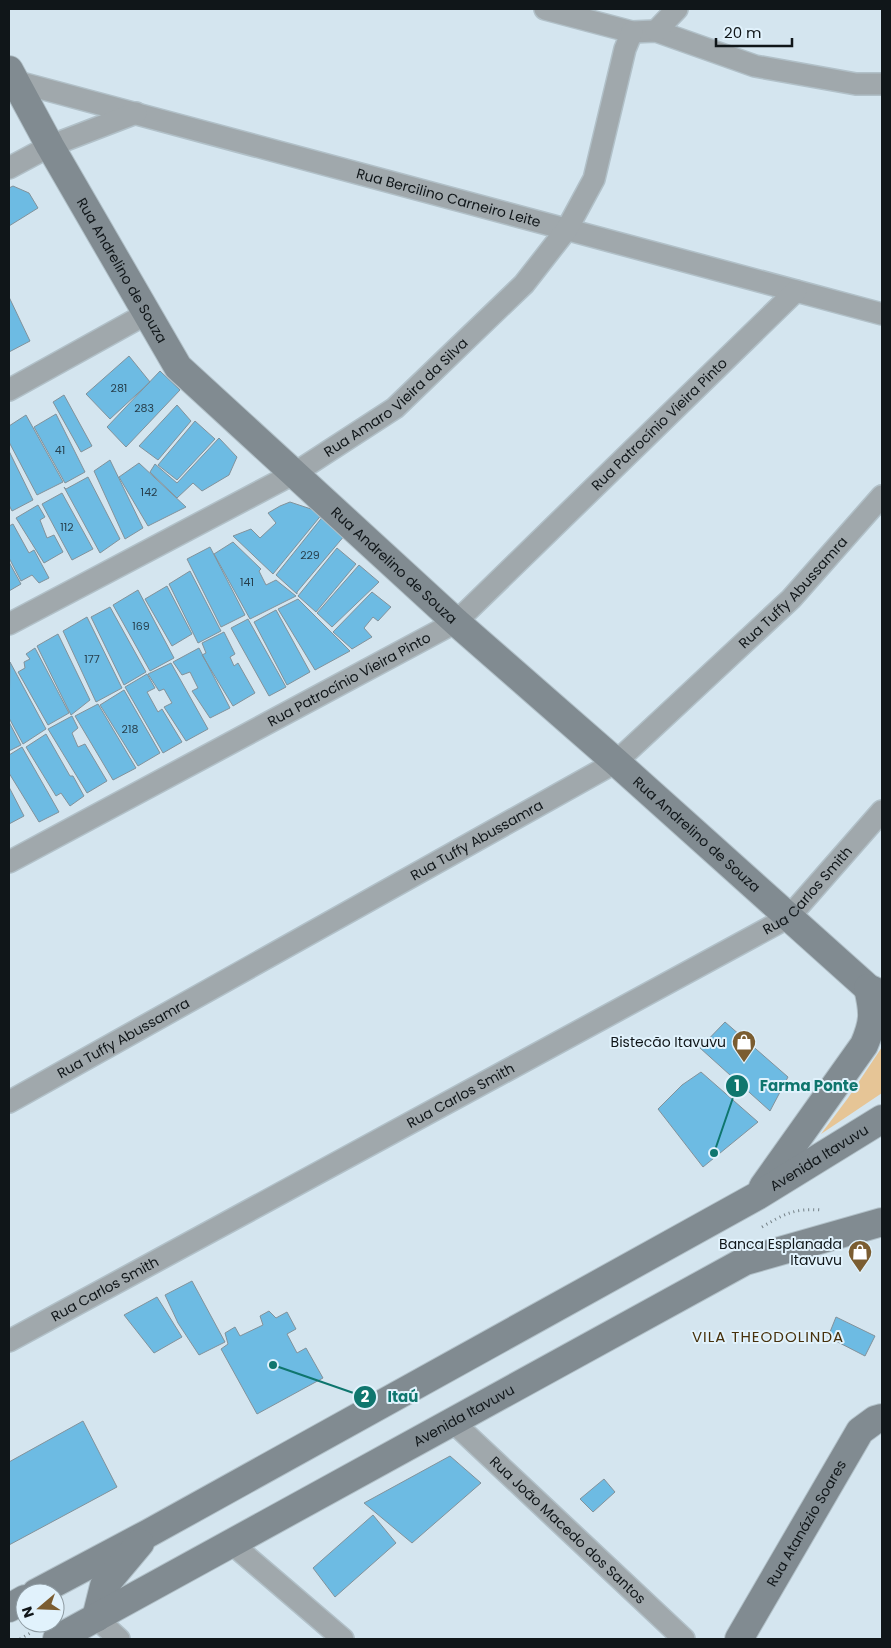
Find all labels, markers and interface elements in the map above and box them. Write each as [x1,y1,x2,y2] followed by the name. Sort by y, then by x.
[716,15,792,47] scale bar
[724,22,762,43] text: 20 m
[354,163,543,232] street label: Rua Bercilino Carneiro Leite
[72,194,172,347] street label: Rua Andrelino de Souza
[320,333,472,462] street label: Rua Amaro Vieira da Silva
[587,353,732,495] street label: Rua Patrocínio Vieira Pinto
[111,380,127,396] house number: 281
[134,400,154,416] house number: 283
[55,442,65,458] house number: 41
[141,484,157,500] house number: 142
[327,502,462,628] street label: Rua Andrelino de Souza
[60,519,74,535] house number: 112
[734,532,852,653] street label: Rua Tuffy Abussamra
[300,547,320,563] house number: 229
[240,574,254,590] house number: 141
[132,618,150,634] house number: 169
[264,627,434,731] street label: Rua Patrocínio Vieira Pinto
[84,651,100,667] house number: 177
[122,721,138,737] house number: 218
[629,772,765,897] street label: Rua Andrelino de Souza
[407,795,547,885] street label: Rua Tuffy Abussamra
[759,842,857,940] street label: Rua Carlos Smith
[53,993,193,1083] street label: Rua Tuffy Abussamra
[731,1029,757,1063] shop icon: Bistecão Itavuvu
[611,1032,726,1052] place label: Bistecão Itavuvu
[403,1058,518,1133] street label: Rua Carlos Smith
[725,1071,868,1101] callout: Farma Ponte
[734,1075,740,1096] text: 1
[760,1075,858,1096] text: Farma Ponte
[766,1120,872,1196] street label: Avenida Itavuvu
[719,1234,842,1270] place label: Banca Esplanada Itavuvu
[847,1239,873,1273] shop icon: Banca Esplanada Itavuvu
[47,1252,162,1326] street label: Rua Carlos Smith
[692,1326,844,1347] district label: VILA THEODOLINDA
[409,1380,518,1451] street label: Avenida Itavuvu
[353,1382,429,1412] callout: Itaú
[361,1386,370,1407] text: 2
[388,1386,418,1407] text: Itaú
[485,1451,650,1608] street label: Rua João Macedo dos Santos
[762,1456,851,1590] street label: Rua Atanázio Soares
[15,1583,65,1633] north arrow
[17,1604,39,1620] text: N

